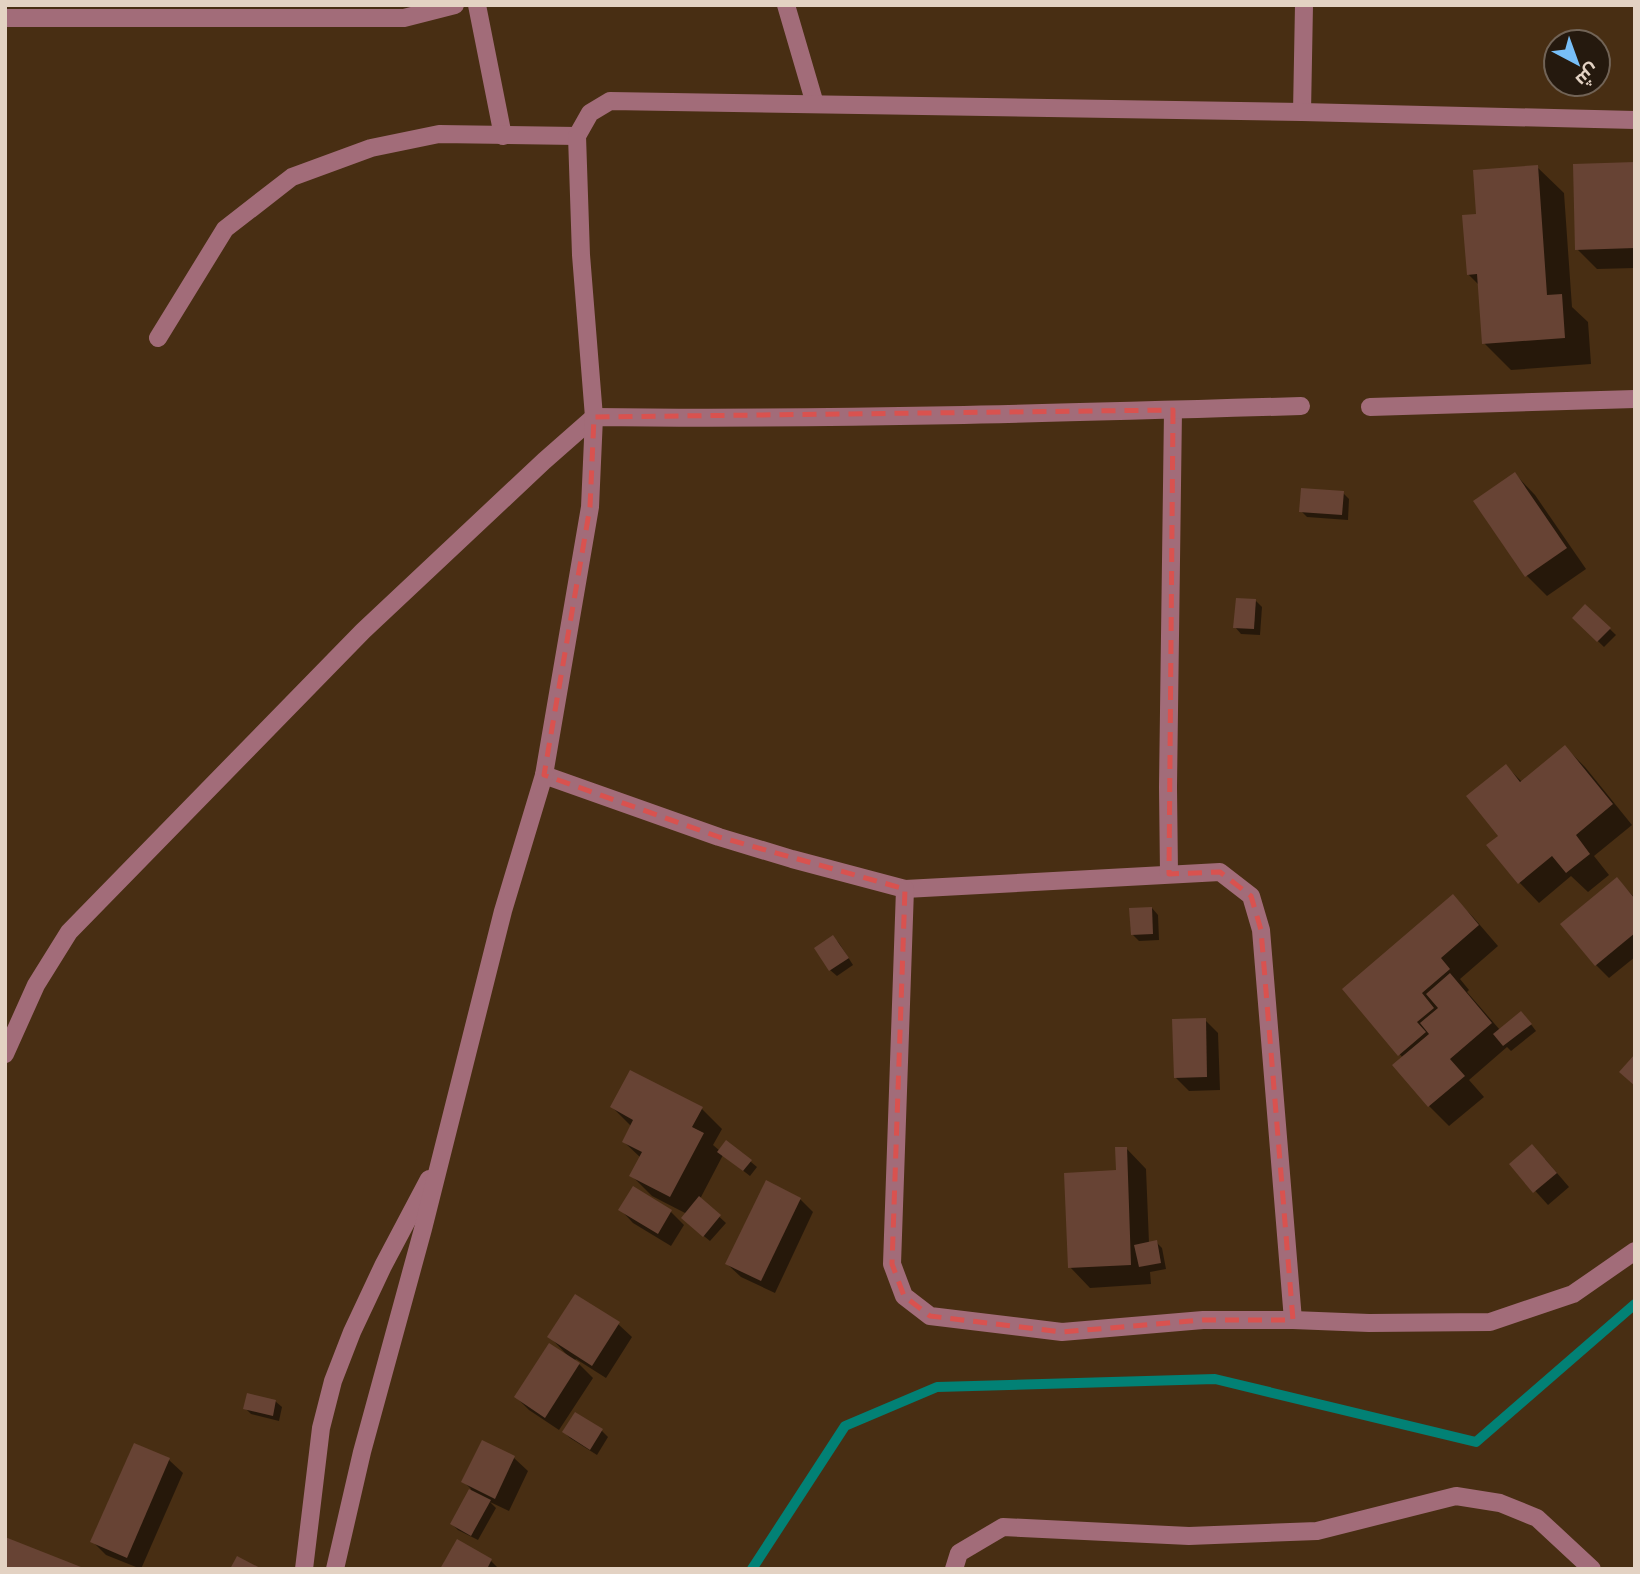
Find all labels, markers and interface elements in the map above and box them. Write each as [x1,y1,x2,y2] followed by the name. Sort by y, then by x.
[1542,28,1612,98] north arrow
[1571,59,1603,91] text: ش

